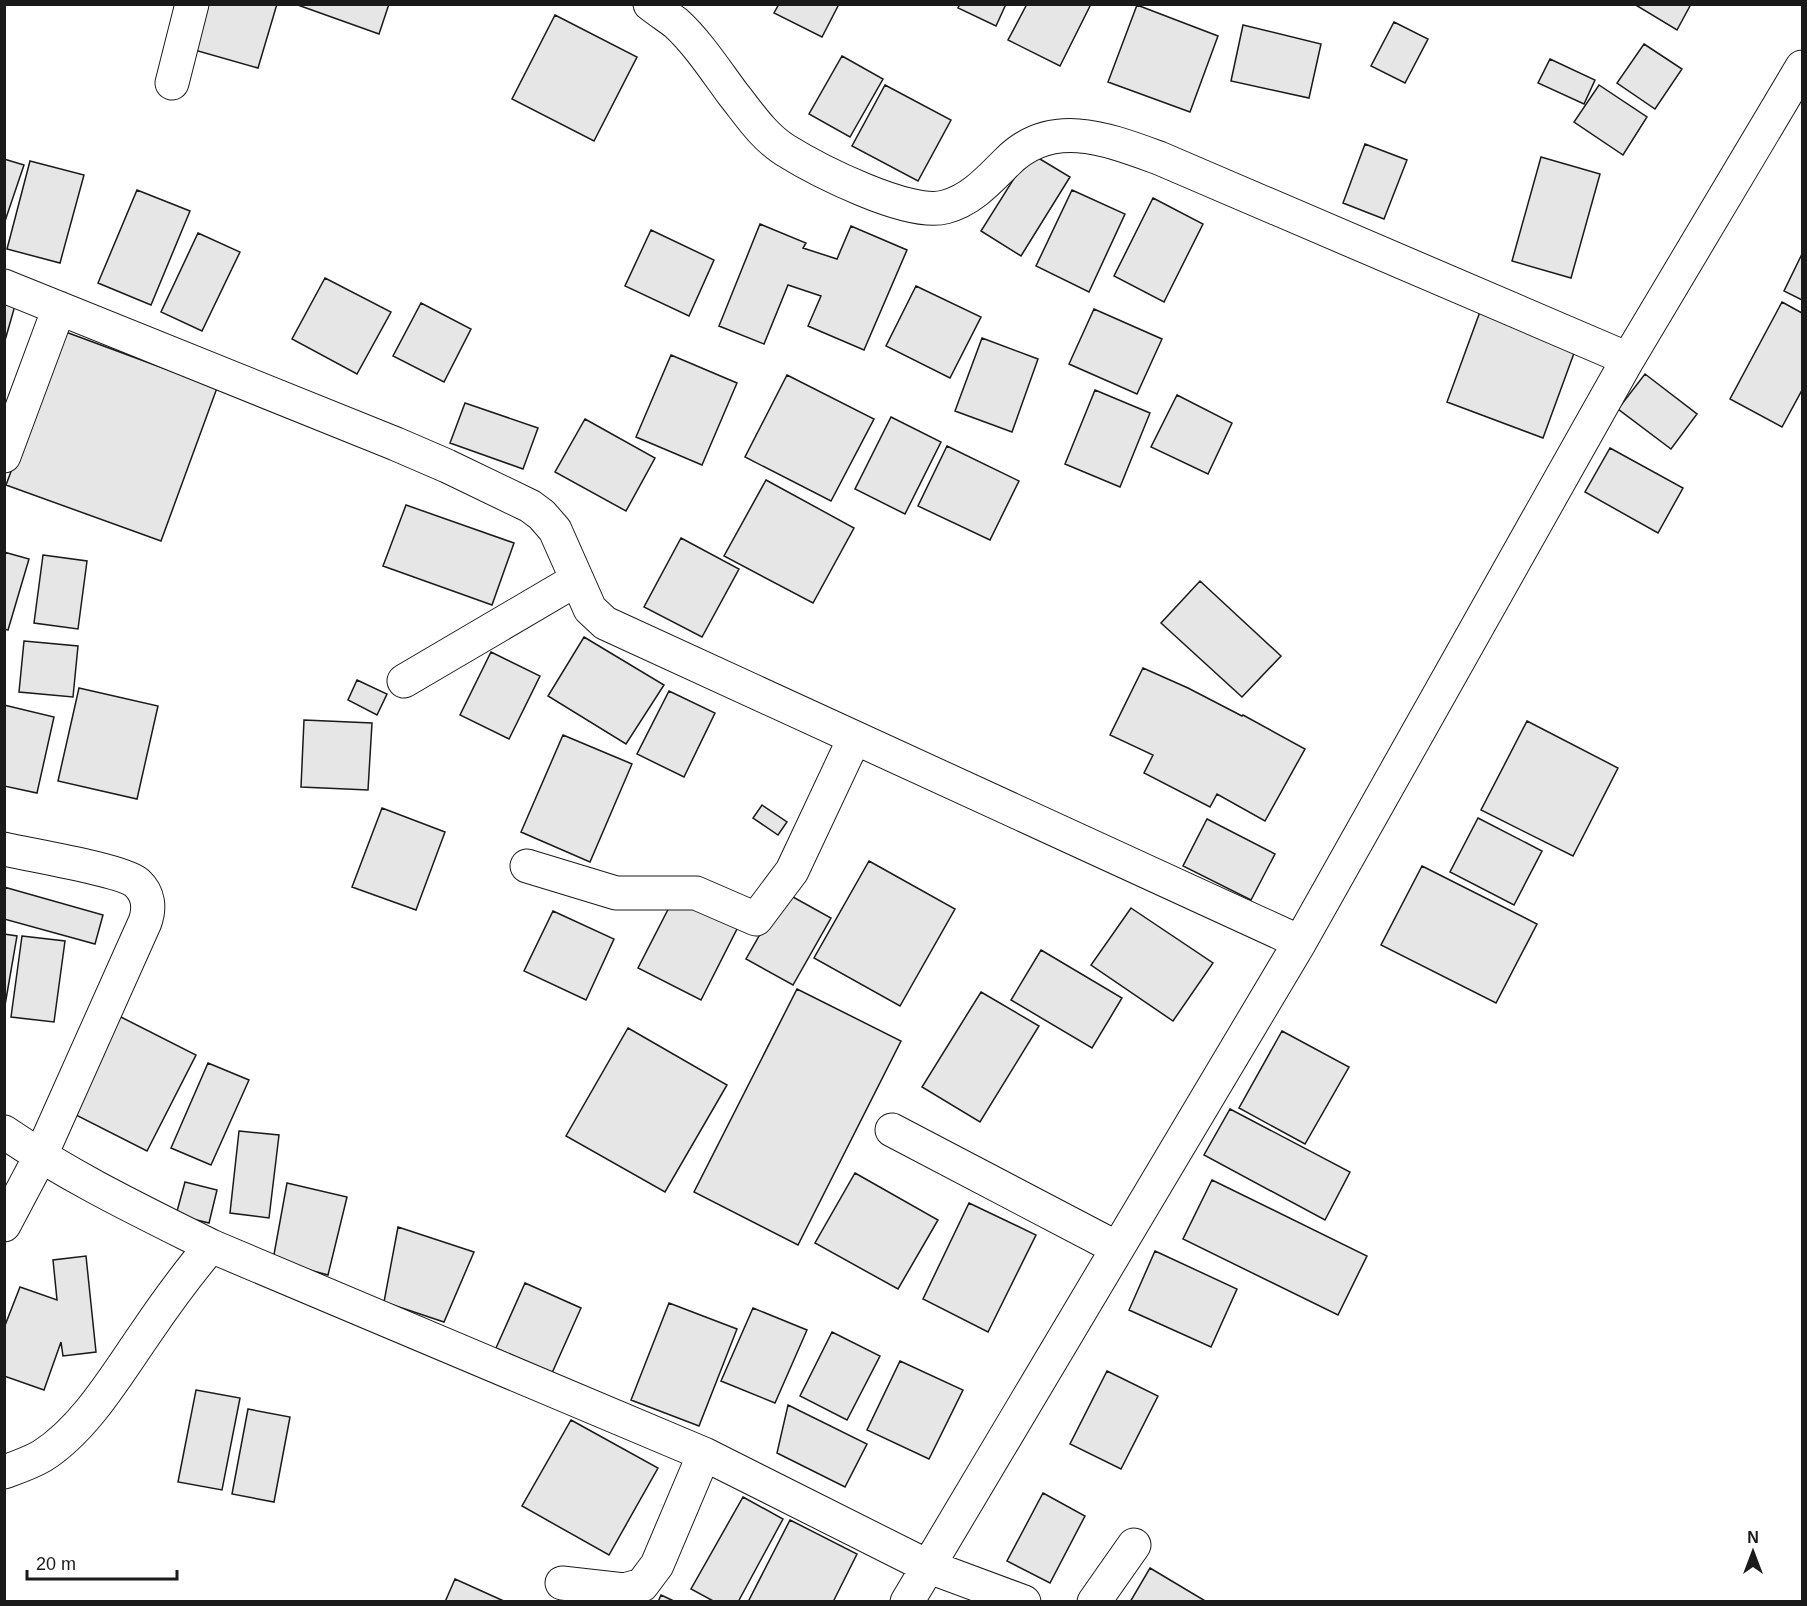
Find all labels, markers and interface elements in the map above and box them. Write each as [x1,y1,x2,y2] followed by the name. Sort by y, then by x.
[1723,1522,1783,1582] north arrow
[1747,1529,1759,1546] text: N
[27,1543,177,1581] scale bar
[36,1554,76,1574] text: 20 m

